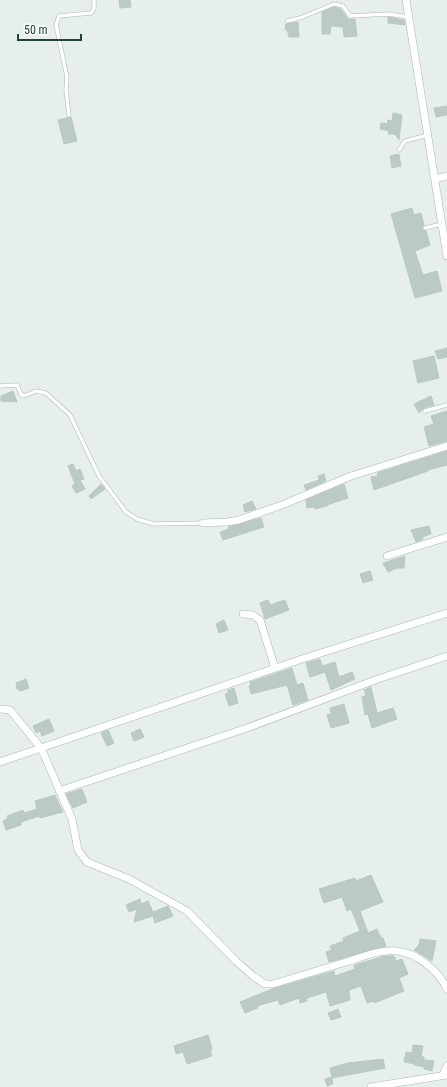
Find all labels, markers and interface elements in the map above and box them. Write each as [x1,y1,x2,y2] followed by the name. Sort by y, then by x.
[18,16,81,42] scale bar
[24,23,48,37] text: 50 m

